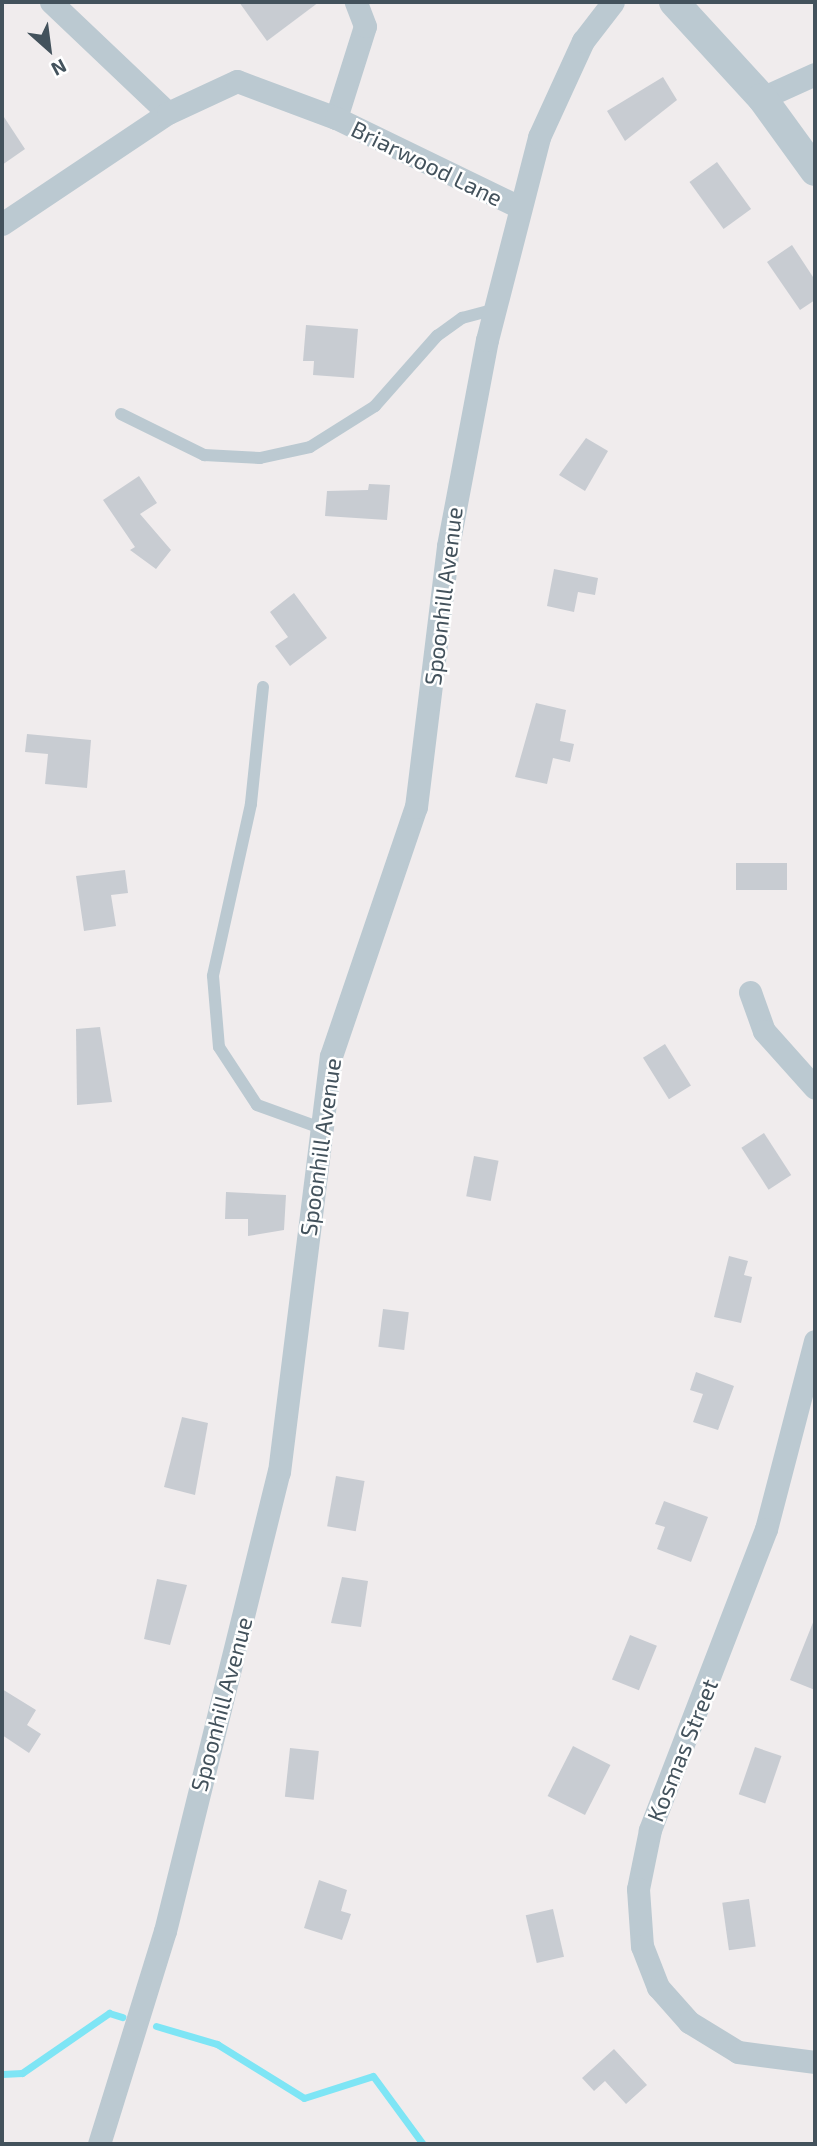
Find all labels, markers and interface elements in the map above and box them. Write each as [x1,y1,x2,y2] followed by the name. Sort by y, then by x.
[14,14,84,84] north arrow
[48,55,71,81] text: N
[347,115,507,211] street label: Briarwood Lane
[418,505,468,687] street label: Spoonhill Avenue
[294,1056,346,1238] street label: Spoonhill Avenue
[184,1613,258,1795] street label: Spoonhill Avenue
[641,1675,723,1825] street label: Kosmas Street

